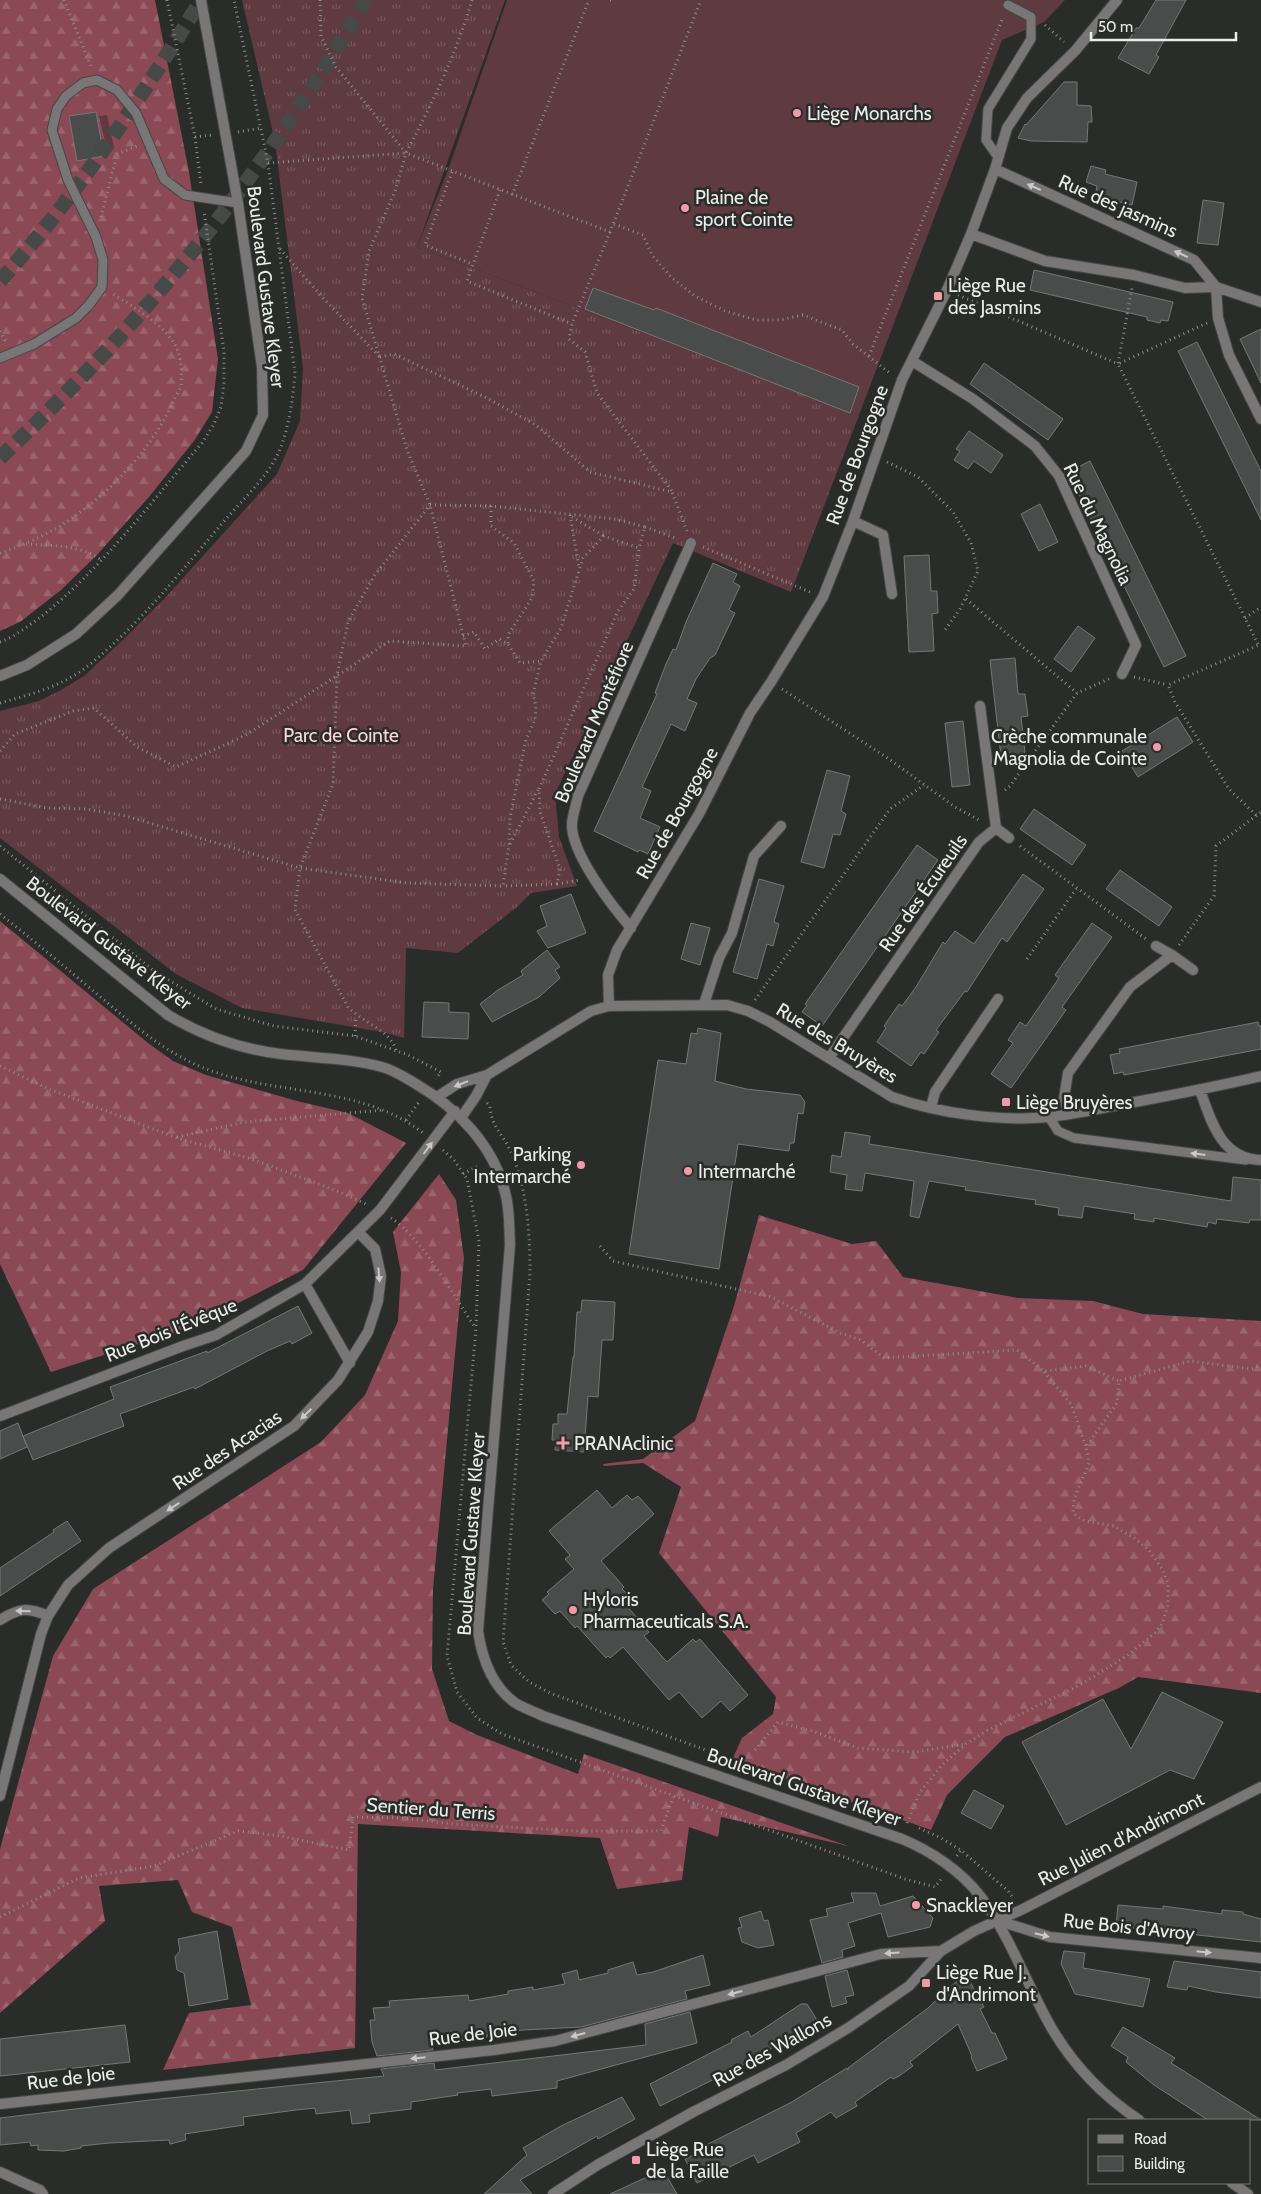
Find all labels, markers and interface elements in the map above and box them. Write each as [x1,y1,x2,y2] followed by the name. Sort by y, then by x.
[1091,10,1236,42] scale bar
[1098,18,1133,36] text: 50 m
[807,102,932,125] place label: Liège Monarchs
[791,107,803,119] marker: Liège Monarchs
[1055,170,1181,243] street label: Rue des jasmins
[1026,183,1041,191] one-way arrow
[242,185,290,389] street label: Boulevard Gustave Kleyer
[695,186,793,231] place label: Plaine de sport Cointe
[679,202,691,214] marker: Plaine de sport Cointe
[1174,250,1188,258] one-way arrow
[948,274,1041,319] place label: Liège Rue des Jasmins
[932,290,944,302] marker: Liège Rue des Jasmins
[821,382,893,528] street label: Rue de Bourgogne
[1059,459,1137,589] street label: Rue du Magnolia
[550,638,639,806] street label: Boulevard Montéfiore
[283,724,399,747] park label: Parc de Cointe
[991,725,1147,770] place label: Crèche communale Magnolia de Cointe
[1151,741,1163,753] marker: Crèche communale Magnolia de Cointe
[631,743,723,883] street label: Rue de Bourgogne
[873,829,972,956] street label: Rue des Écureuils
[22,871,196,1015] street label: Boulevard Gustave Kleyer
[772,998,902,1088] street label: Rue des Bruyères
[454,1080,468,1088] one-way arrow
[1016,1091,1133,1114] place label: Liège Bruyères
[1000,1096,1012,1108] marker: Liège Bruyères
[422,1142,433,1155] one-way arrow
[474,1143,572,1188] place label: Parking Intermarché
[1190,1150,1206,1158] one-way arrow
[575,1159,587,1171] marker: Parking Intermarché
[698,1160,796,1183] place label: Intermarché
[682,1165,694,1177] marker: Intermarché
[375,1267,383,1283] one-way arrow
[101,1292,241,1367] street label: Rue Bois l'Évêque
[168,1405,286,1495] street label: Rue des Acacias
[301,1408,313,1420] one-way arrow
[452,1432,490,1636] street label: Boulevard Gustave Kleyer
[574,1432,674,1455] place label: PRANAclinic
[556,1436,570,1450] marker: PRANAclinic
[167,1502,180,1512] one-way arrow
[583,1588,749,1633] place label: Hyloris Pharmaceuticals S.A.
[567,1604,579,1616] marker: Hyloris Pharmaceuticals S.A.
[15,1606,31,1614] one-way arrow
[704,1743,904,1831] street label: Boulevard Gustave Kleyer
[1034,1787,1208,1891] street label: Rue Julien d'Andrimont
[366,1793,496,1825] street label: Sentier du Terris
[926,1894,1013,1917] place label: Snackleyer
[910,1899,922,1911] marker: Snackleyer
[1062,1909,1196,1945] street label: Rue Bois d'Avroy
[1034,1931,1050,1939] one-way arrow
[1196,1948,1212,1956] one-way arrow
[884,1949,900,1957] one-way arrow
[936,1961,1036,2006] place label: Liège Rue J. d'Andrimont
[920,1977,932,1989] marker: Liège Rue J. d'Andrimont
[727,1989,743,1997] one-way arrow
[709,2008,835,2092] street label: Rue des Wallons
[428,2017,519,2051] street label: Rue de Joie
[571,2031,586,2039] one-way arrow
[409,2054,425,2062] one-way arrow
[26,2061,117,2095] street label: Rue de Joie
[1088,2119,1251,2184] legend
[1134,2130,1167,2148] text: Road
[646,2138,729,2183] place label: Liège Rue de la Faille
[630,2154,642,2166] marker: Liège Rue de la Faille
[1134,2155,1185,2173] text: Building

